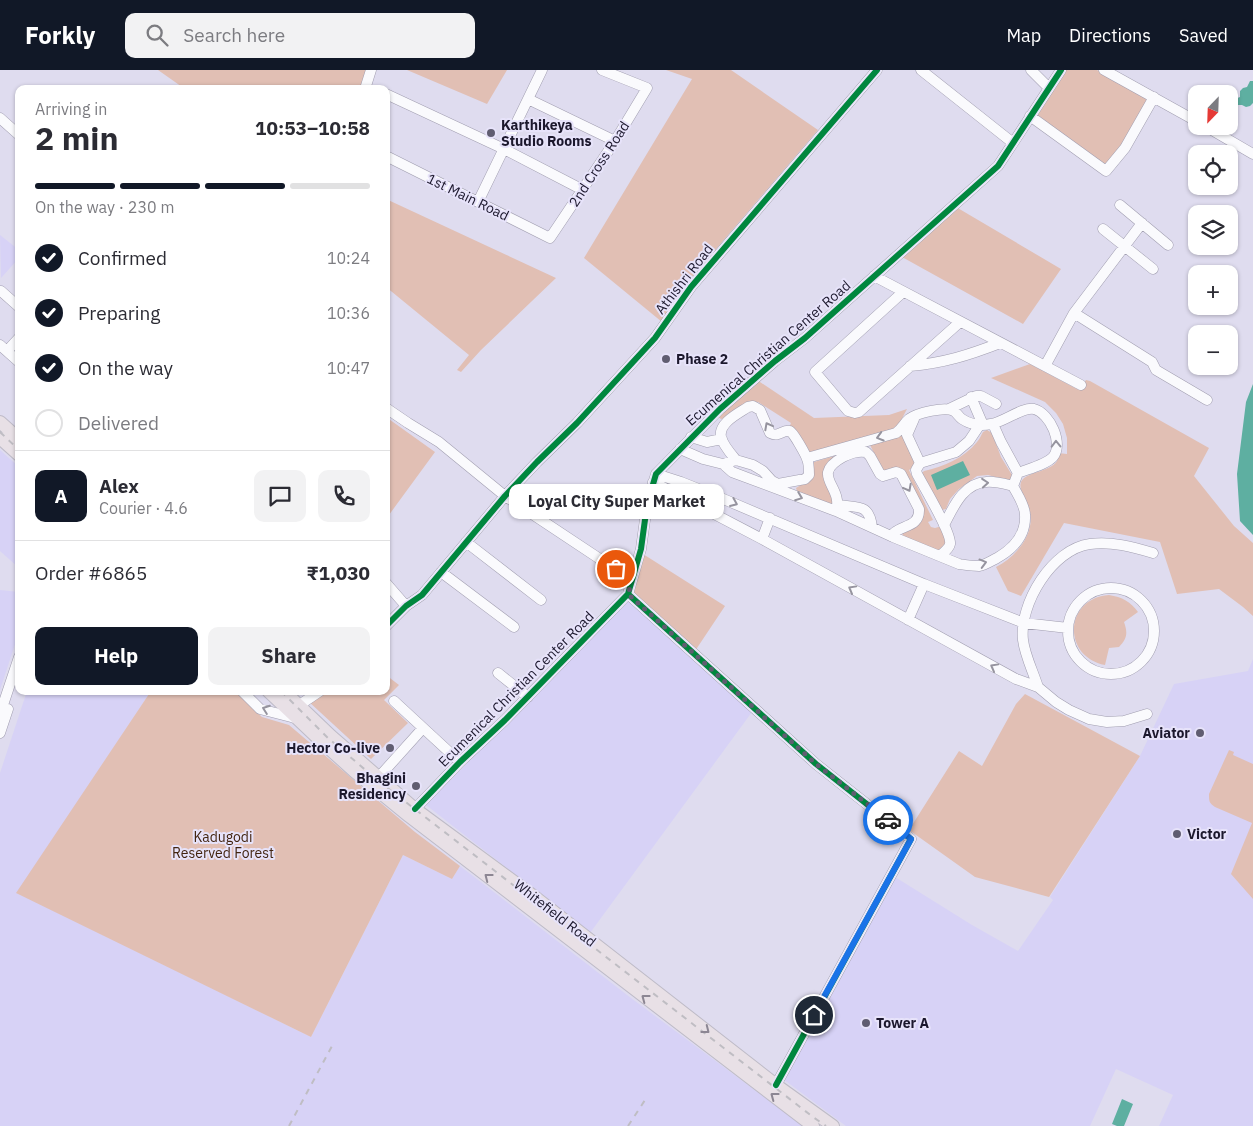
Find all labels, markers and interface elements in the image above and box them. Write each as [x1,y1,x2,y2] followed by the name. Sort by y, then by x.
[125,13,475,58] search box
[25,19,95,51] text: Forkly
[143,21,171,49] icon: search
[183,23,285,47] text: Search here
[1006,24,1041,47] text: Map
[1069,24,1151,47] text: Directions
[1179,24,1228,47] text: Saved
[1188,85,1238,135] north arrow
[1188,85,1238,375] map controls
[35,99,107,119] text: Arriving in
[255,116,370,140] text: 10:53–10:58
[501,116,592,150] place label: Karthikeya Studio Rooms
[35,117,119,159] text: 2 min
[565,118,633,210] street label: 2nd Cross Road
[485,127,497,139] marker: Karthikeya Studio Rooms
[1188,145,1238,195] button: locate
[424,169,512,225] street label: 1st Main Road
[35,197,174,217] text: On the way · 230 m
[1188,205,1238,255] button: layers
[651,240,717,318] street label: Athishri Road
[35,244,63,272] icon: check
[78,246,167,270] text: Confirmed
[327,248,370,268] text: 10:24
[1188,265,1238,315] button: +
[682,276,854,430] street label: Ecumenical Christian Center Road
[35,299,63,327] icon: check
[78,301,160,325] text: Preparing
[327,303,370,323] text: 10:36
[1188,325,1238,375] button: −
[676,350,728,368] place label: Phase 2
[660,353,672,365] marker: Phase 2
[35,354,63,382] icon: check
[78,356,173,380] text: On the way
[327,358,370,378] text: 10:47
[78,411,159,435] text: Delivered
[764,423,774,432] one-way arrow
[876,432,885,442] one-way arrow
[1050,439,1061,447] one-way arrow
[254,470,306,522] button: chat
[318,470,370,522] button: phone
[99,474,139,498] text: Alex
[982,478,990,489] one-way arrow
[902,483,912,492] one-way arrow
[54,484,68,508] text: A
[508,484,724,519] callout: Loyal City Super Market
[528,491,705,511] text: Loyal City Super Market
[795,492,803,502] one-way arrow
[729,497,738,508] one-way arrow
[99,498,188,518] text: Courier · 4.6
[595,548,637,590] pin
[602,555,630,583] icon: bag
[978,559,987,569] one-way arrow
[35,561,147,585] text: Order #6865
[307,561,370,585] text: ₹1,030
[848,585,857,595] one-way arrow
[434,607,598,771] street label: Ecumenical Christian Center Road
[35,627,198,685] button: Help
[208,627,370,685] button: Share
[990,663,999,673] one-way arrow
[262,705,271,715] one-way arrow
[1143,724,1190,742] place label: Aviator
[1194,727,1206,739] marker: Aviator
[286,739,380,757] place label: Hector Co-live
[384,742,396,754] marker: Hector Co-live
[338,769,407,803] place label: Bhagini Residency
[410,780,422,792] marker: Bhagini Residency
[863,795,913,845] courier
[874,806,902,834] icon: car
[1187,825,1227,843] place label: Victor
[172,828,274,862] park label: Kadugodi Reserved Forest
[1171,828,1183,840] marker: Victor
[485,875,494,883] one-way arrow
[510,875,600,951] street label: Whitefield Road
[793,994,835,1036] pin
[641,995,651,1004] one-way arrow
[800,1001,828,1029] icon: home
[876,1014,929,1032] place label: Tower A
[860,1017,872,1029] marker: Tower A
[700,1025,709,1033] one-way arrow
[771,1094,780,1102] one-way arrow

